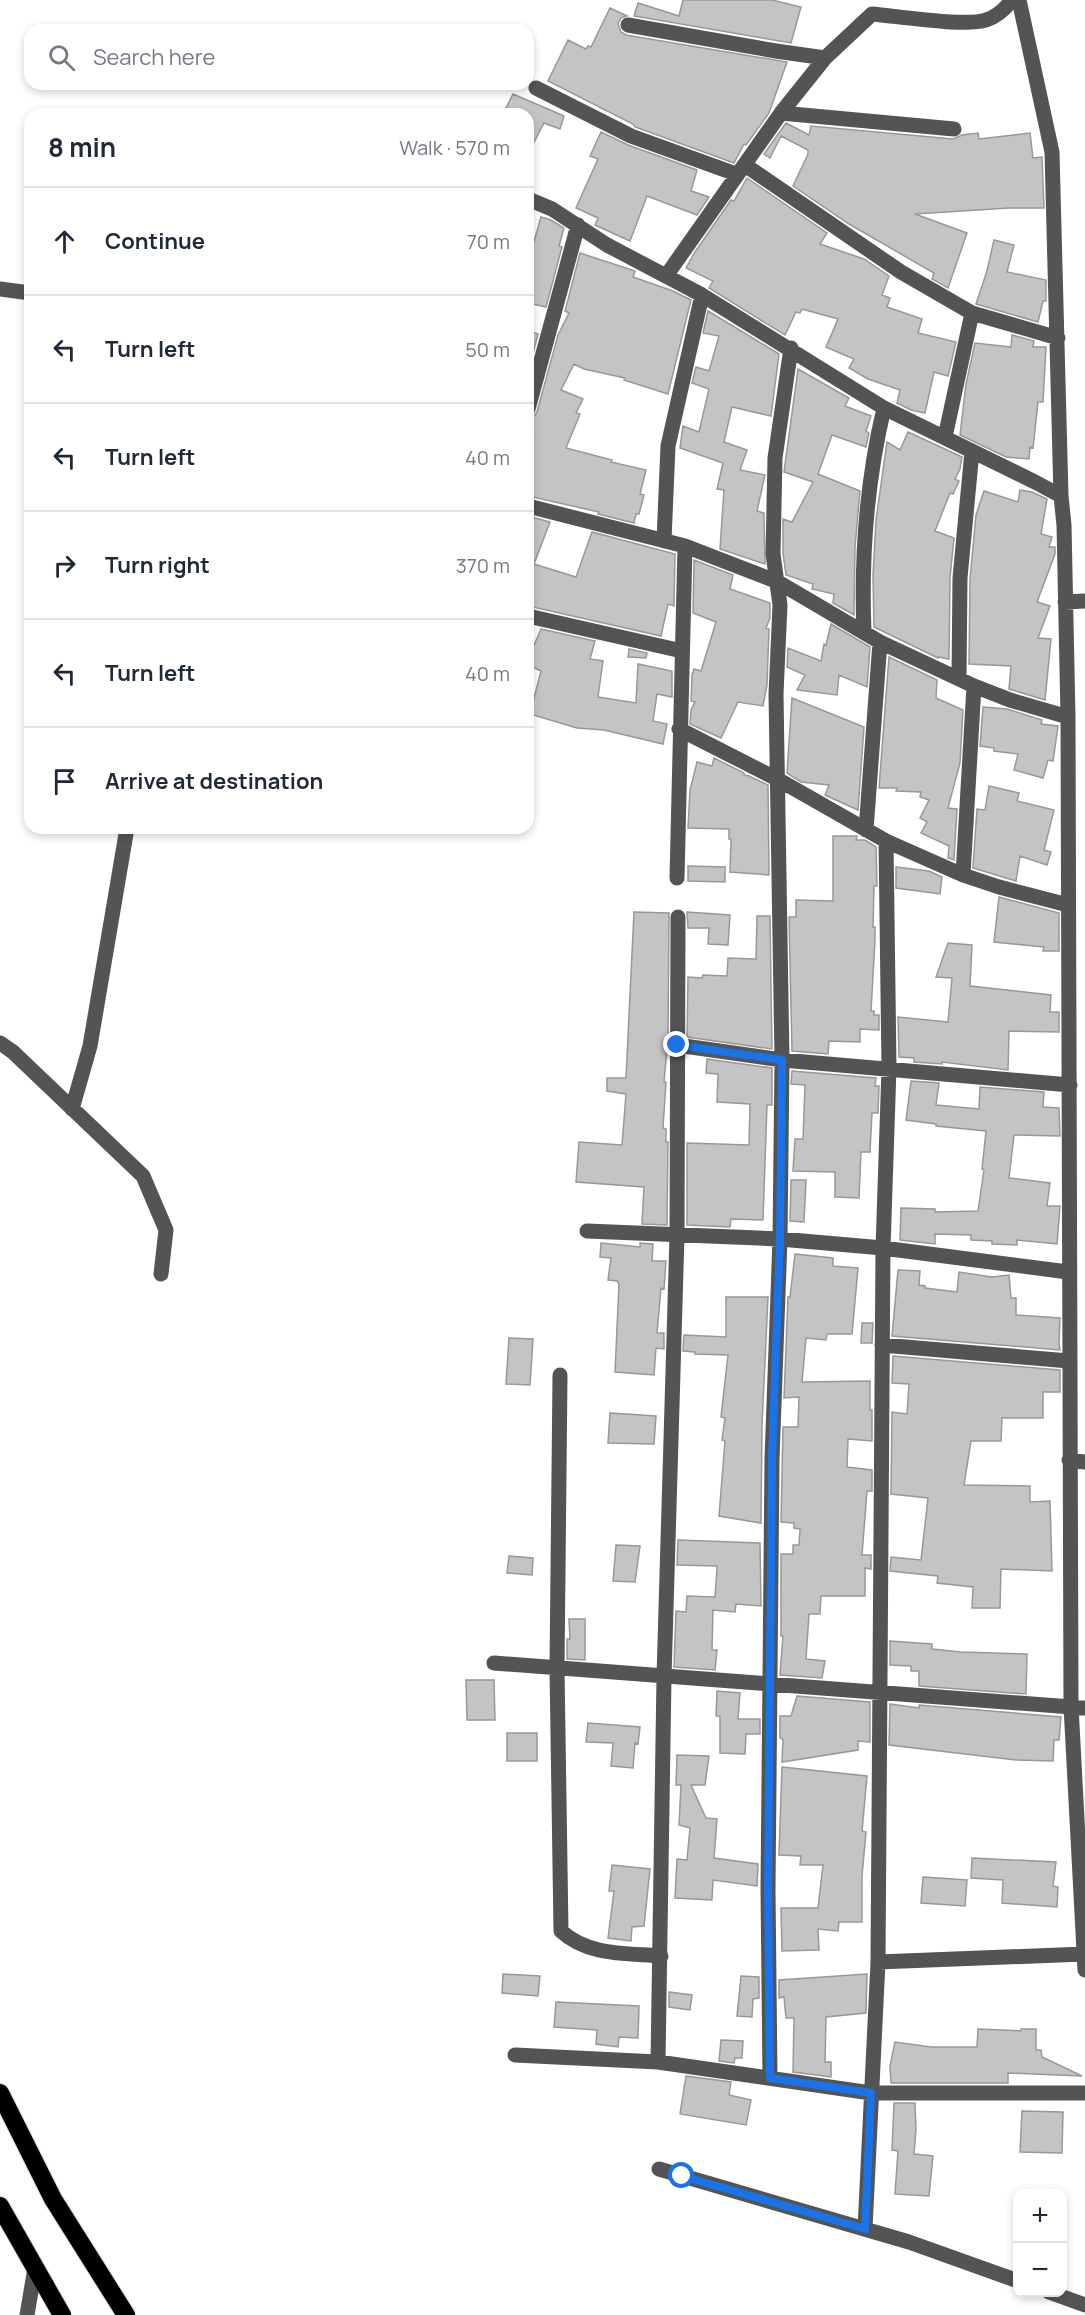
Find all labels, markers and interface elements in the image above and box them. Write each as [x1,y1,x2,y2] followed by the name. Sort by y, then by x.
[24,24,534,90] search box
[45,41,78,74] icon: search
[93,42,215,72] text: Search here
[48,129,116,165] text: 8 min
[399,134,510,161] text: Walk · 570 m
[48,225,81,258] icon: ahead
[105,226,205,256] text: Continue
[467,228,510,255] text: 70 m
[48,333,81,366] icon: left
[105,334,195,364] text: Turn left
[465,336,510,363] text: 50 m
[48,441,81,474] icon: left
[105,442,195,472] text: Turn left
[465,444,510,471] text: 40 m
[48,549,81,582] icon: right
[105,550,210,580] text: Turn right
[456,552,510,579] text: 370 m
[48,657,81,690] icon: left
[105,658,195,688] text: Turn left
[465,660,510,687] text: 40 m
[48,765,81,798] icon: arrive
[105,766,323,796] text: Arrive at destination
[663,1031,689,1057] route end
[668,2162,694,2188] route start
[1013,2189,1067,2297] map controls
[1013,2189,1067,2243] button: +
[1013,2243,1067,2297] button: −

